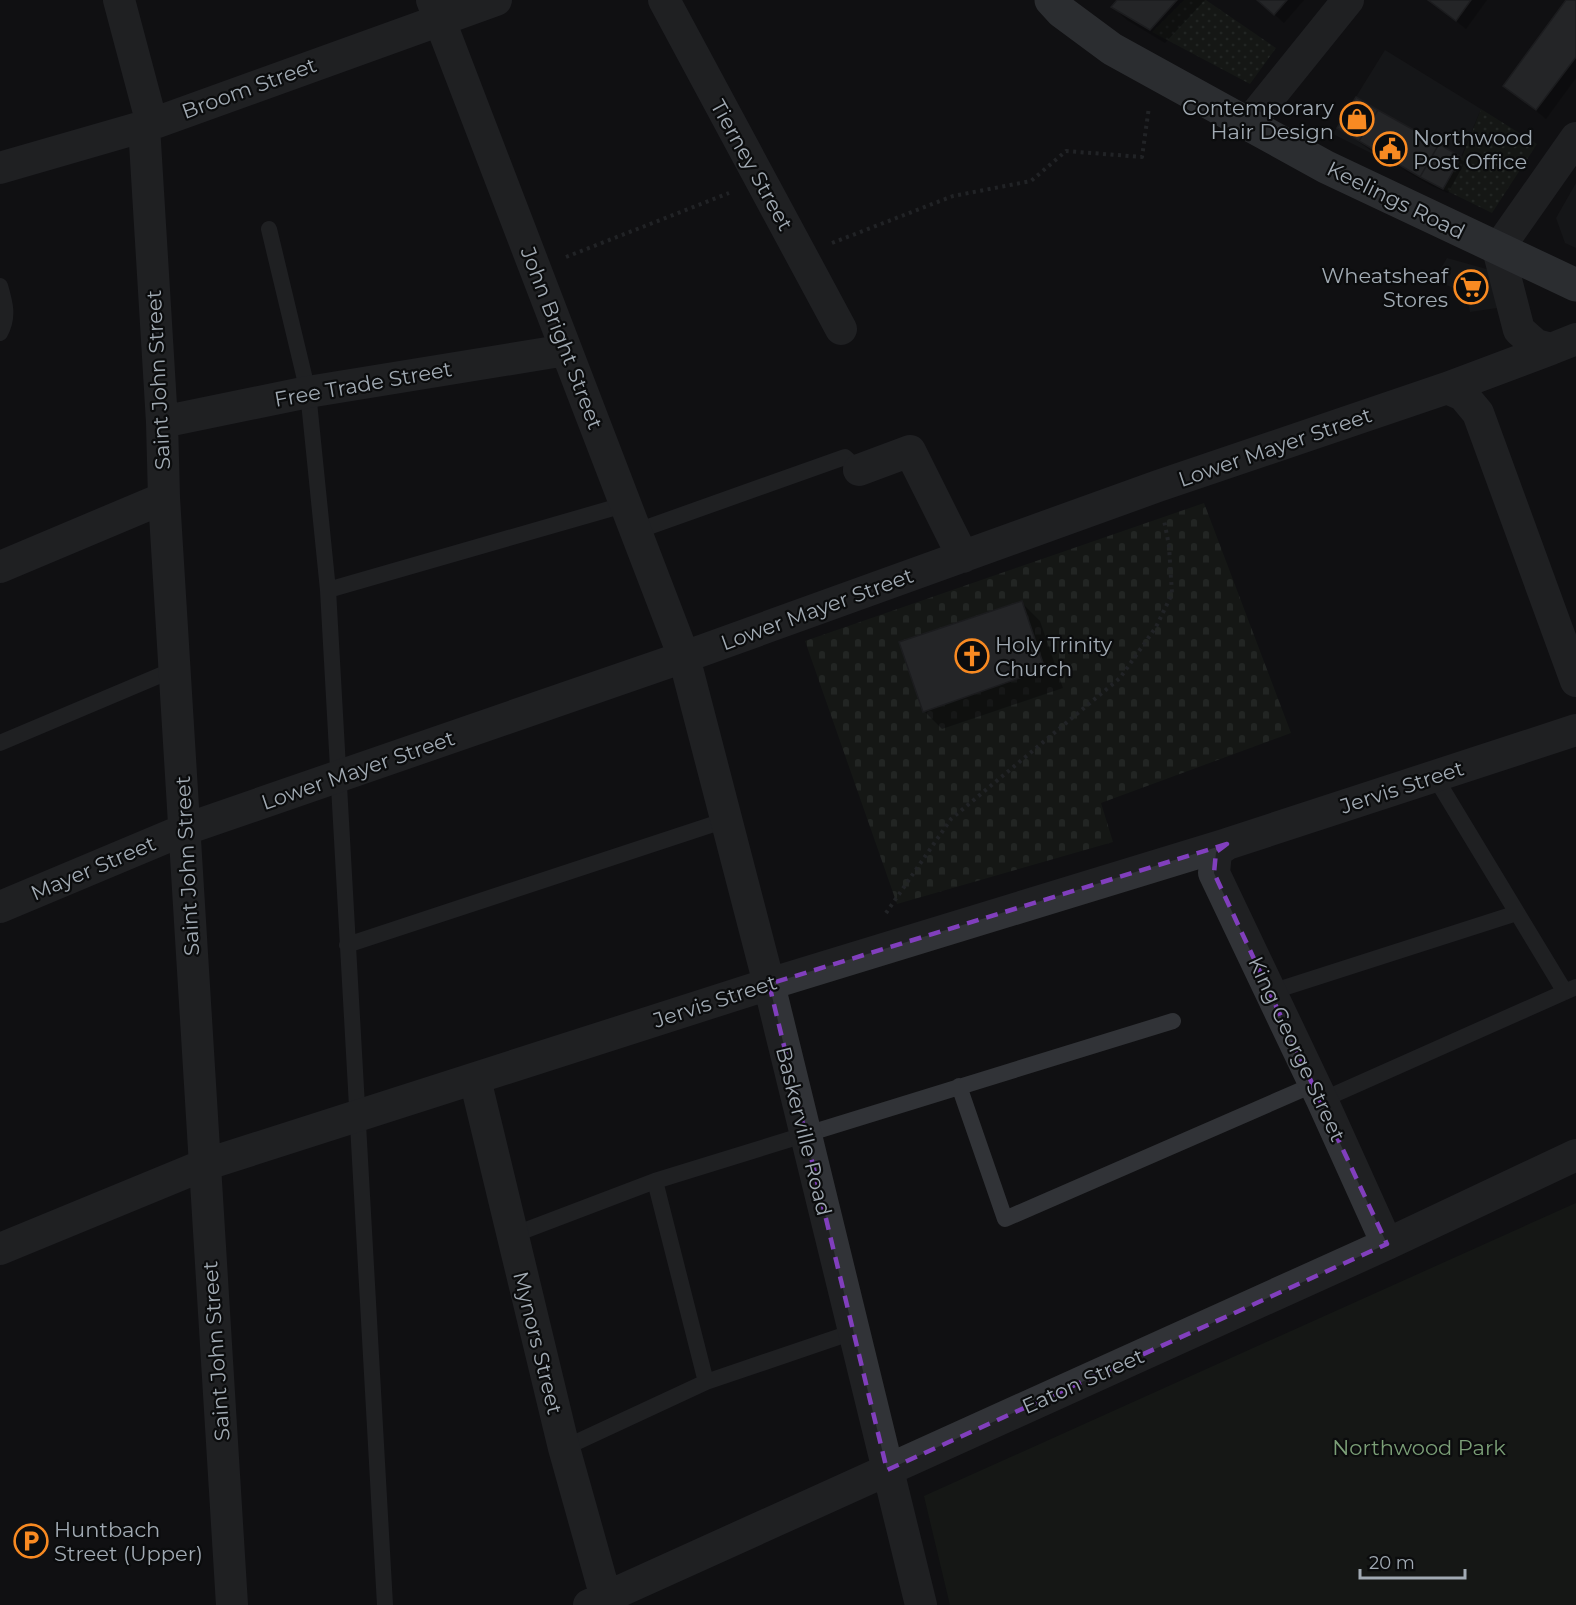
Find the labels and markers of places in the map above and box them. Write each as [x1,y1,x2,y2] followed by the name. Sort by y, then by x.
[1182,95,1335,144] place label: Contemporary Hair Design
[1339,101,1375,137] shop icon: Contemporary Hair Design
[1413,125,1533,174] place label: Northwood Post Office
[1372,131,1408,167] public building icon: Northwood Post Office
[1321,263,1449,312] place label: Wheatsheaf Stores
[1453,269,1489,305] supermarket icon: Wheatsheaf Stores
[995,632,1113,681] place label: Holy Trinity Church
[954,638,990,674] church icon: Holy Trinity Church
[54,1517,203,1566] place label: Huntbach Street (Upper)
[13,1523,49,1559] parking icon: Huntbach Street (Upper)

